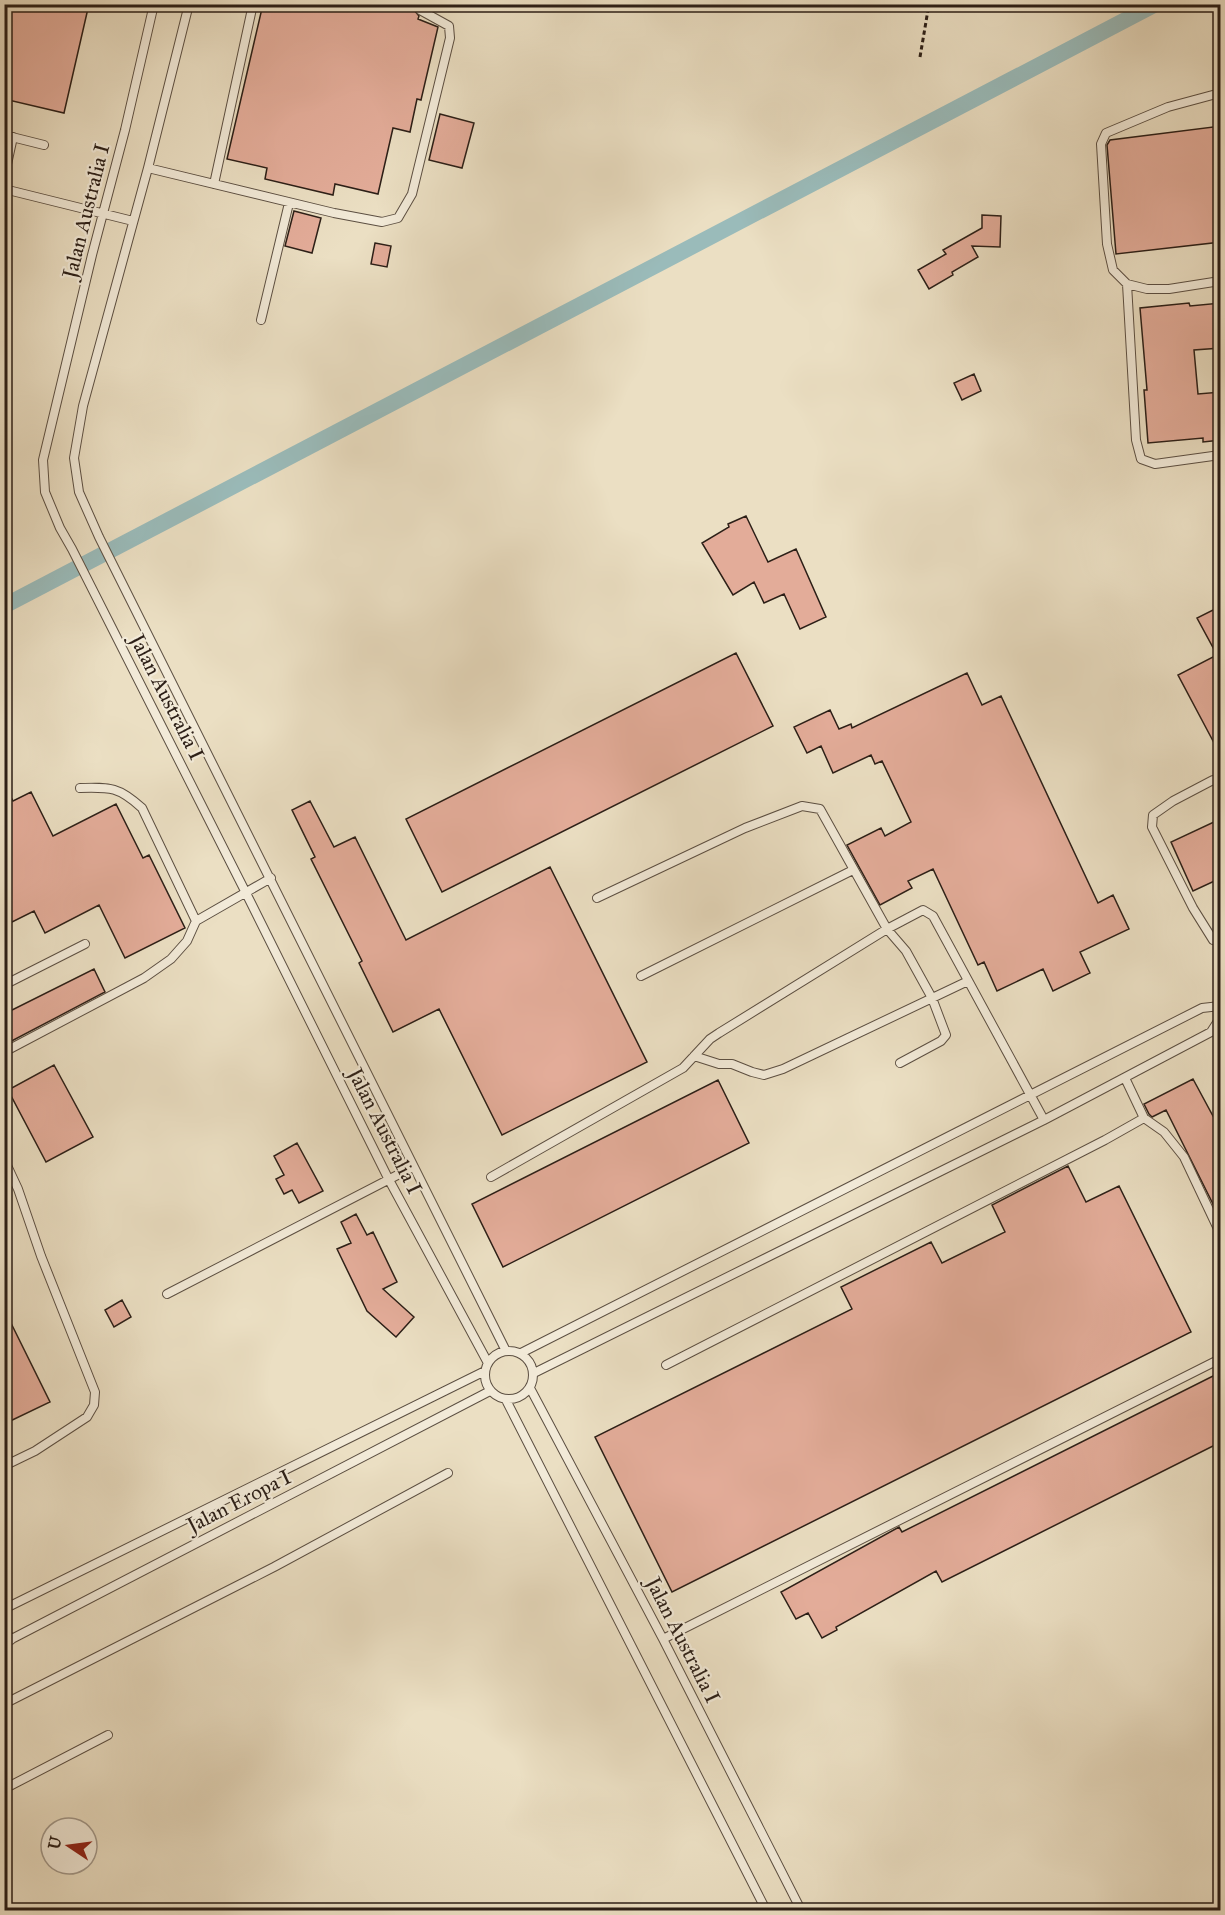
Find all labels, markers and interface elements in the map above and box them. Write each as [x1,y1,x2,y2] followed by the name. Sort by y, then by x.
[56,141,115,283] street label: Jalan Australia I
[123,628,210,764] street label: Jalan Australia I
[341,1062,428,1198] street label: Jalan Australia I
[181,1464,296,1539] street label: Jalan Eropa I
[639,1571,726,1707] street label: Jalan Australia I
[39,1816,99,1876] north arrow
[44,1834,66,1851] text: U

